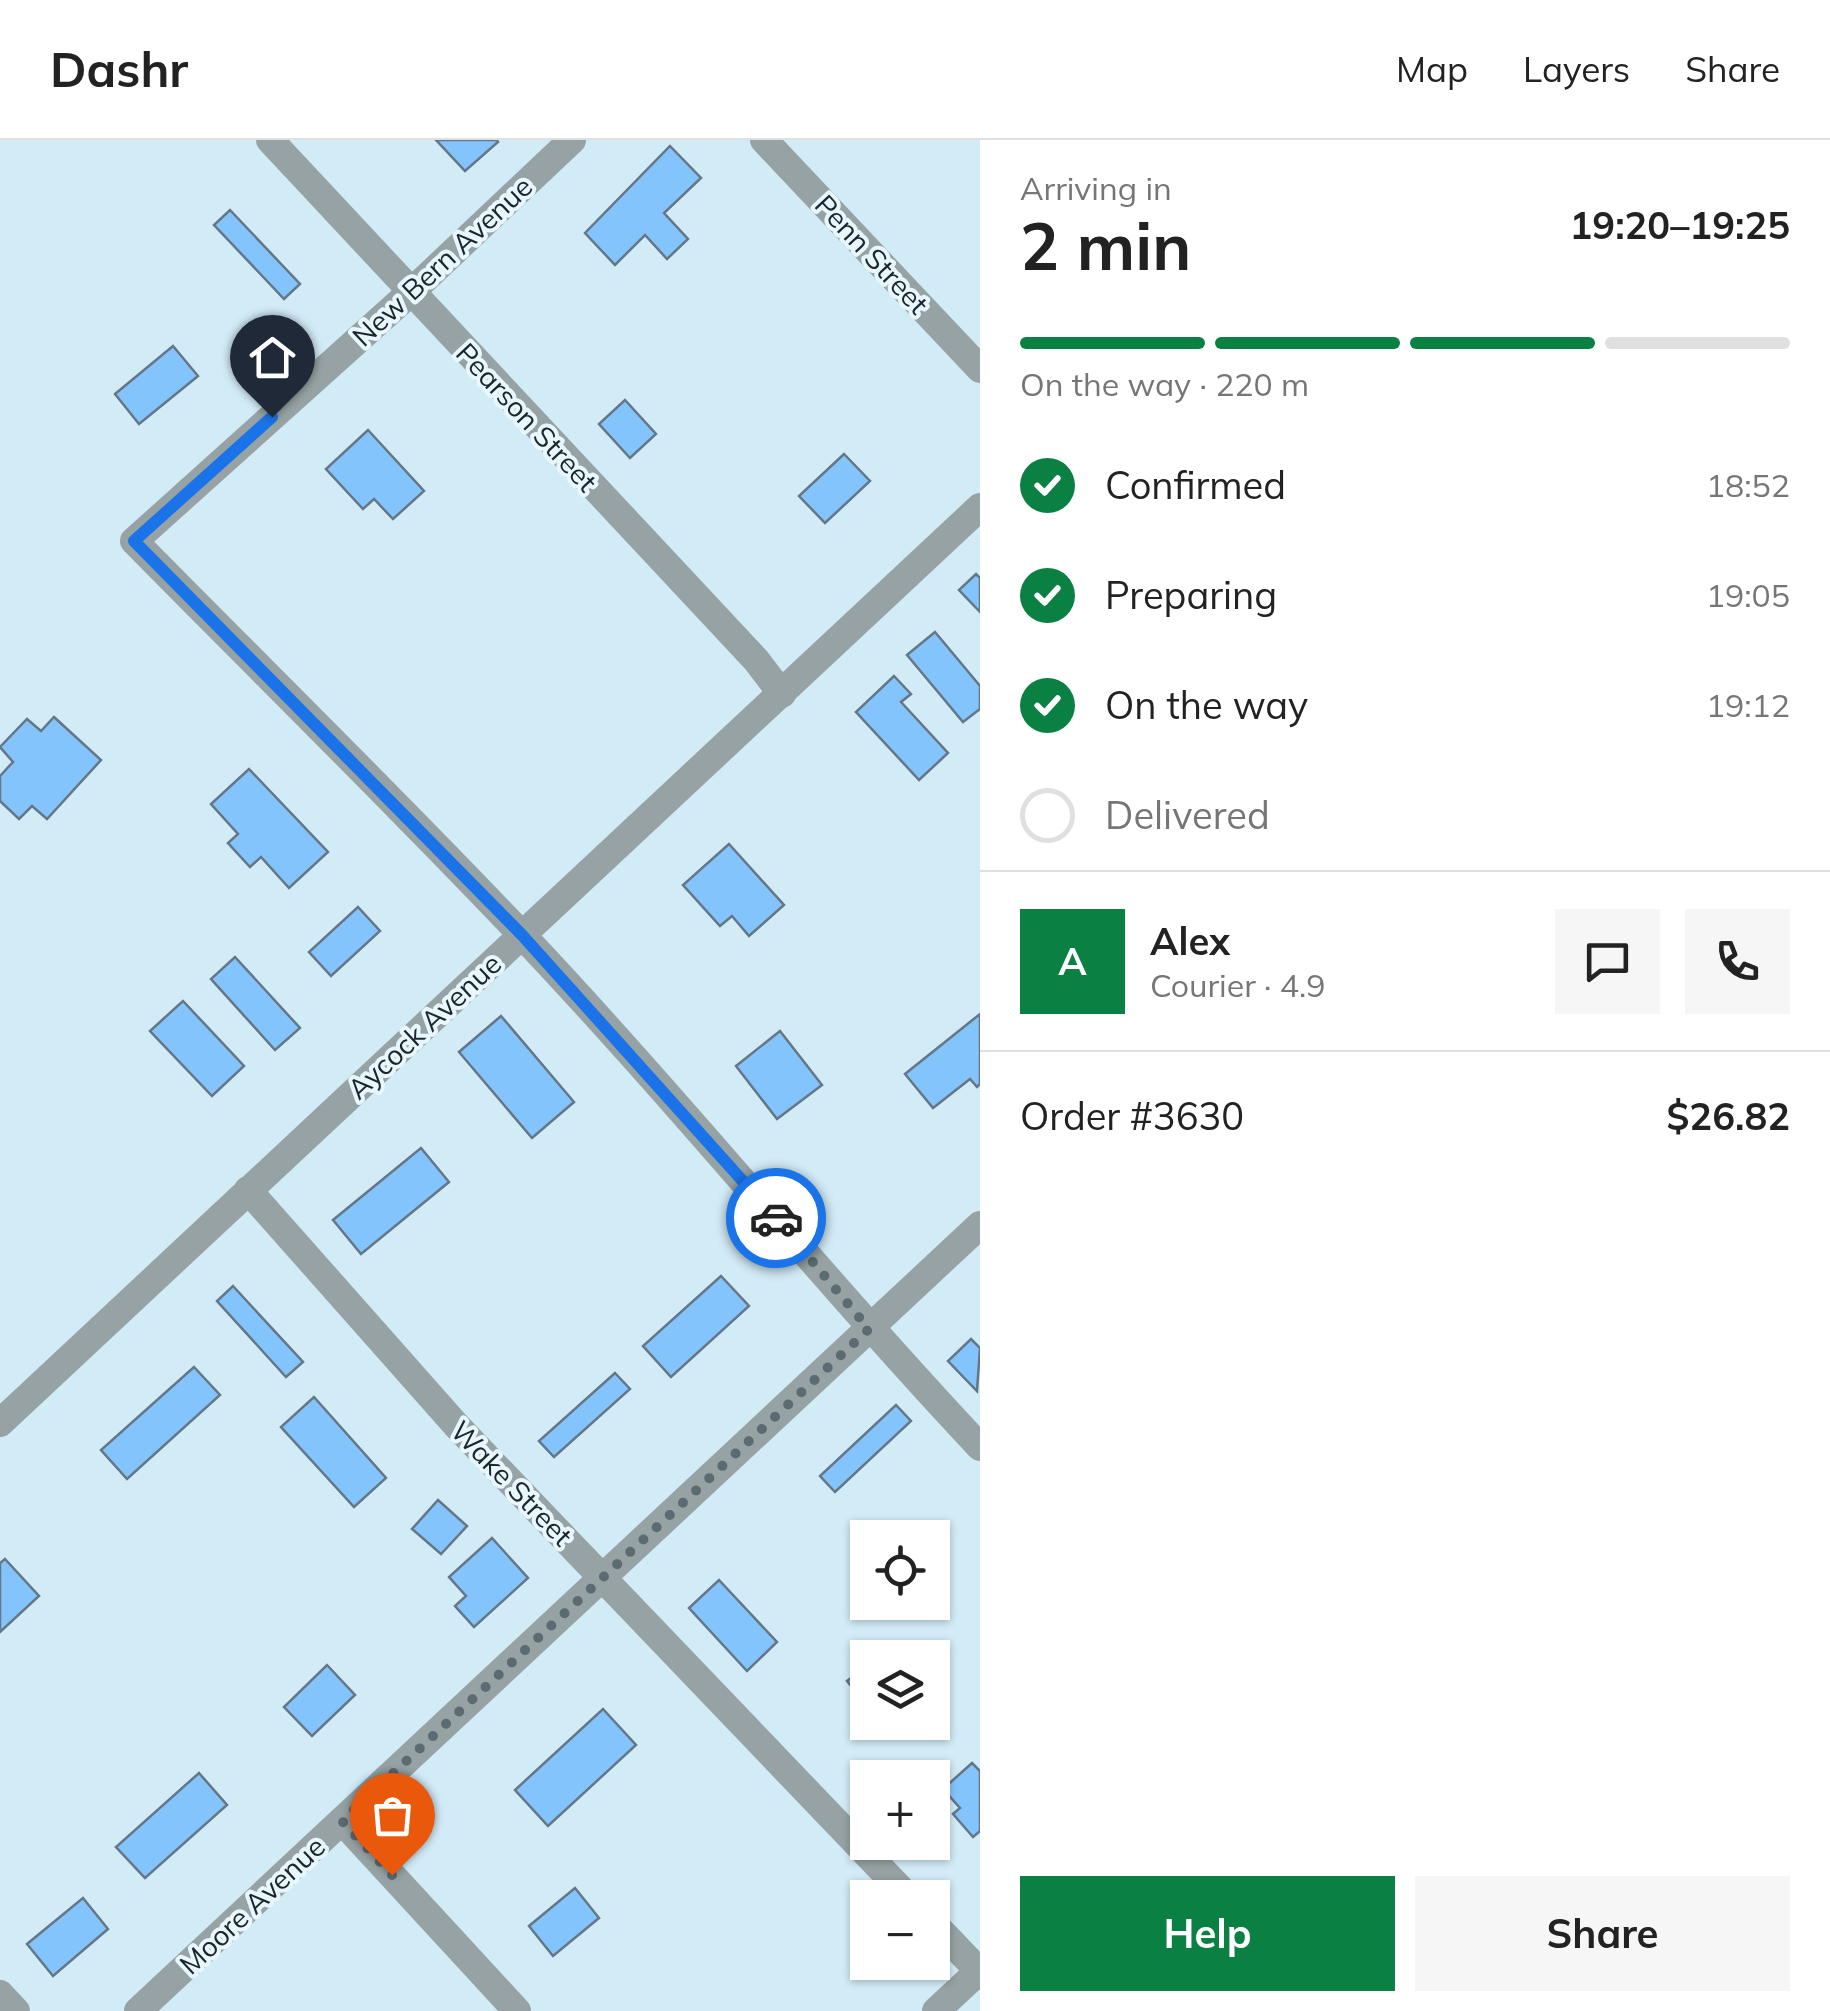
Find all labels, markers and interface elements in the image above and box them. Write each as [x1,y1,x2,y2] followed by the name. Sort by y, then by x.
[50,39,188,99] text: Dashr
[1396,47,1468,91] text: Map
[1523,47,1630,91] text: Layers
[1685,47,1780,91] text: Share
[1020,168,1172,208] text: Arriving in
[345,169,539,353] street label: New Bern Avenue
[808,187,936,321] street label: Penn Street
[1570,201,1790,249] text: 19:20–19:25
[1020,205,1191,286] text: 2 min
[230,315,315,418] pin
[245,330,300,385] icon: home
[449,335,605,499] street label: Pearson Street
[1020,364,1309,404] text: On the way · 220 m
[1020,458,1075,513] icon: check
[1105,461,1286,509] text: Confirmed
[1706,465,1790,505] text: 18:52
[1020,568,1075,623] icon: check
[1105,571,1277,619] text: Preparing
[1706,575,1790,615] text: 19:05
[1020,678,1075,733] icon: check
[1105,681,1308,729] text: On the way
[1706,685,1790,725] text: 19:12
[1105,791,1270,839] text: Delivered
[1555,909,1660,1014] button: chat
[1685,909,1790,1014] button: phone
[1150,917,1230,965] text: Alex
[1058,937,1087,985] text: A
[340,946,508,1106] street label: Aycock Avenue
[1150,965,1326,1005] text: Courier · 4.9
[1020,1092,1244,1140] text: Order #3630
[1667,1092,1790,1140] text: $26.82
[726,1168,826,1268] courier
[749,1191,804,1246] icon: car
[444,1413,580,1553] street label: Wake Street
[850,1520,950,1980] map controls
[850,1520,950,1620] button: locate
[850,1640,950,1740] button: layers
[850,1760,950,1860] button: +
[350,1773,435,1876] pin
[365,1788,420,1843] icon: bag
[172,1829,332,1981] street label: Moore Avenue
[1020,1876,1395,1991] button: Help
[1415,1876,1790,1991] button: Share
[850,1880,950,1980] button: −

